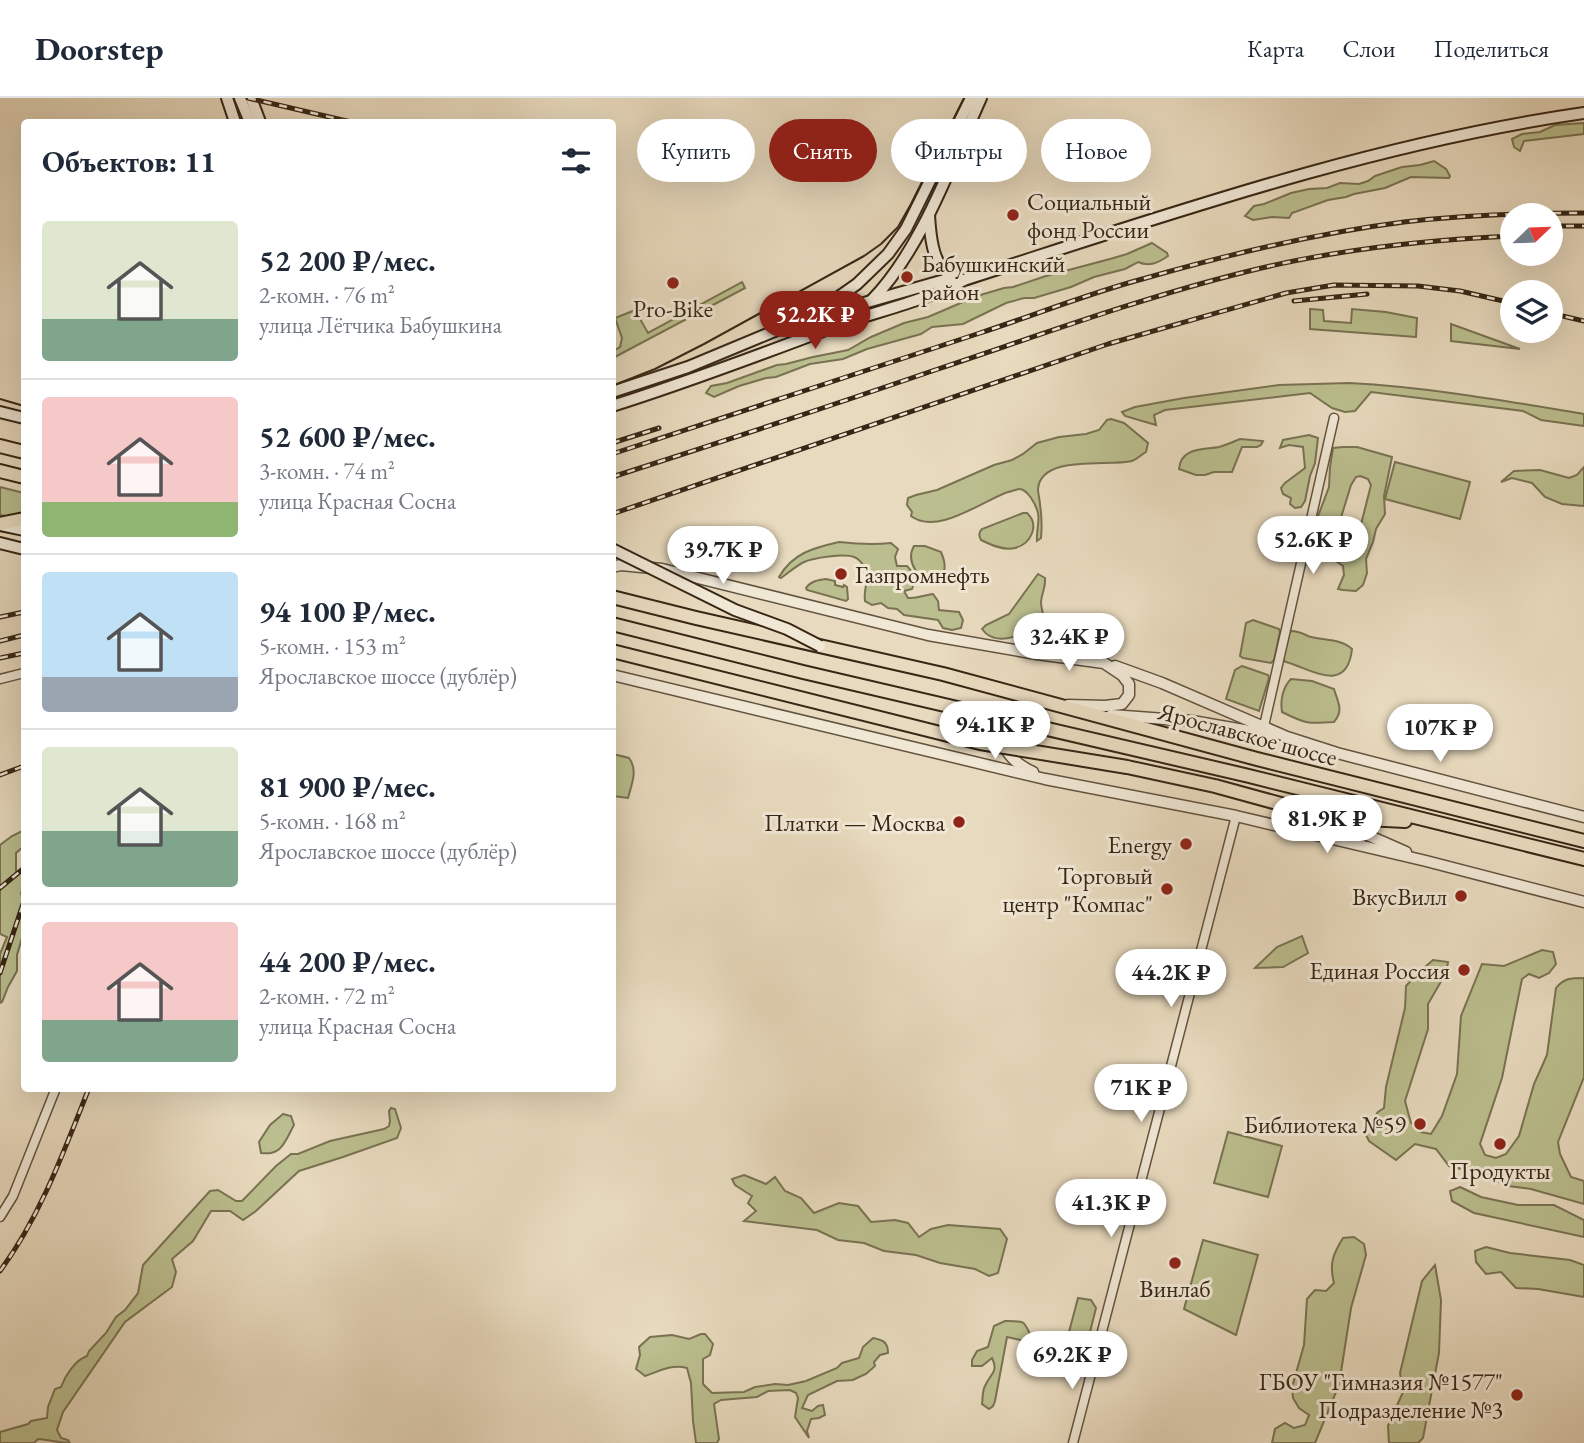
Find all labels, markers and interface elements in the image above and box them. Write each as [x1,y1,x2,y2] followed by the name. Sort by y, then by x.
[35,27,163,70] text: Doorstep
[1247,33,1304,64] text: Карта
[1342,33,1396,64] text: Слои
[1434,33,1549,64] text: Поделиться
[637,119,755,182] chip: Купить
[769,119,877,182] chip: Снять
[891,119,1027,182] chip: Фильтры
[1041,119,1151,182] chip: Новое
[42,142,216,181] text: Объектов: 11
[557,142,595,180] icon: filters
[1027,186,1152,245] place label: Социальный фонд России
[1500,203,1563,266] north arrow
[1500,203,1563,343] map controls
[1005,207,1021,223] marker: Социальный фонд России
[259,241,436,280] text: 52 200 ₽/мес.
[921,248,1065,307] place label: Бабушкинский район
[98,249,182,333] icon: home
[899,269,915,285] marker: Бабушкинский район
[665,275,681,291] marker: Pro-Bike
[259,280,395,310] text: 2-комн. · 76 m²
[1500,280,1563,343] button: layers
[750,292,880,351] pin: 52.2K ₽
[633,293,713,324] place label: Pro-Bike
[775,299,855,329] text: 52.2K ₽
[259,310,502,340] text: улица Лётчика Бабушкина
[259,417,436,456] text: 52 600 ₽/мес.
[98,425,182,509] icon: home
[259,456,395,486] text: 3-комн. · 74 m²
[259,486,456,516] text: улица Красная Сосна
[1248,517,1378,576] pin: 52.6K ₽
[1273,524,1353,554] text: 52.6K ₽
[658,526,788,586] pin: 39.7K ₽
[683,534,763,564] text: 39.7K ₽
[855,559,990,590] place label: Газпромнефть
[833,566,849,582] marker: Газпромнефть
[259,592,436,631] text: 94 100 ₽/мес.
[98,600,182,684] icon: home
[1004,614,1134,673] pin: 32.4K ₽
[1029,621,1109,651] text: 32.4K ₽
[259,631,406,661] text: 5-комн. · 153 m²
[259,661,517,691] text: Ярославское шоссе (дублёр)
[1154,695,1341,773] street label: Ярославское шоссе
[930,702,1060,761] pin: 94.1K ₽
[1383,704,1497,764] pin: 107K ₽
[955,709,1035,739] text: 94.1K ₽
[1403,712,1477,742] text: 107K ₽
[259,767,436,806] text: 81 900 ₽/мес.
[98,775,182,859] icon: home
[1262,796,1392,855] pin: 81.9K ₽
[1287,803,1367,833] text: 81.9K ₽
[259,806,406,836] text: 5-комн. · 168 m²
[764,807,945,838] place label: Платки — Москва
[951,814,967,830] marker: Платки — Москва
[1107,829,1172,860] place label: Energy
[259,836,517,866] text: Ярославское шоссе (дублёр)
[1178,836,1194,852] marker: Energy
[1002,860,1153,919] place label: Торговый центр "Компас"
[1159,881,1175,897] marker: Торговый центр "Компас"
[1352,881,1447,912] place label: ВкусВилл
[1453,888,1469,904] marker: ВкусВилл
[259,942,436,981] text: 44 200 ₽/мес.
[98,950,182,1034] icon: home
[1106,950,1236,1009] pin: 44.2K ₽
[1309,955,1450,986] place label: Единая Россия
[1131,957,1211,987] text: 44.2K ₽
[1456,962,1472,978] marker: Единая Россия
[259,981,395,1011] text: 2-комн. · 72 m²
[259,1011,456,1041] text: улица Красная Сосна
[1092,1065,1190,1124] pin: 71K ₽
[1110,1072,1172,1102] text: 71K ₽
[1244,1109,1406,1140] place label: Библиотека №59
[1412,1116,1428,1132] marker: Библиотека №59
[1492,1136,1508,1152] marker: Продукты
[1449,1155,1551,1186] place label: Продукты
[1046,1180,1176,1239] pin: 41.3K ₽
[1071,1187,1151,1217] text: 41.3K ₽
[1167,1255,1183,1271] marker: Винлаб
[1139,1273,1211,1304] place label: Винлаб
[1007,1332,1137,1391] pin: 69.2K ₽
[1032,1339,1112,1369] text: 69.2K ₽
[1259,1366,1503,1425] place label: ГБОУ "Гимназия №1577" Подразделение №3
[1509,1387,1525,1403] marker: ГБОУ "Гимназия №1577" Подразделение №3

